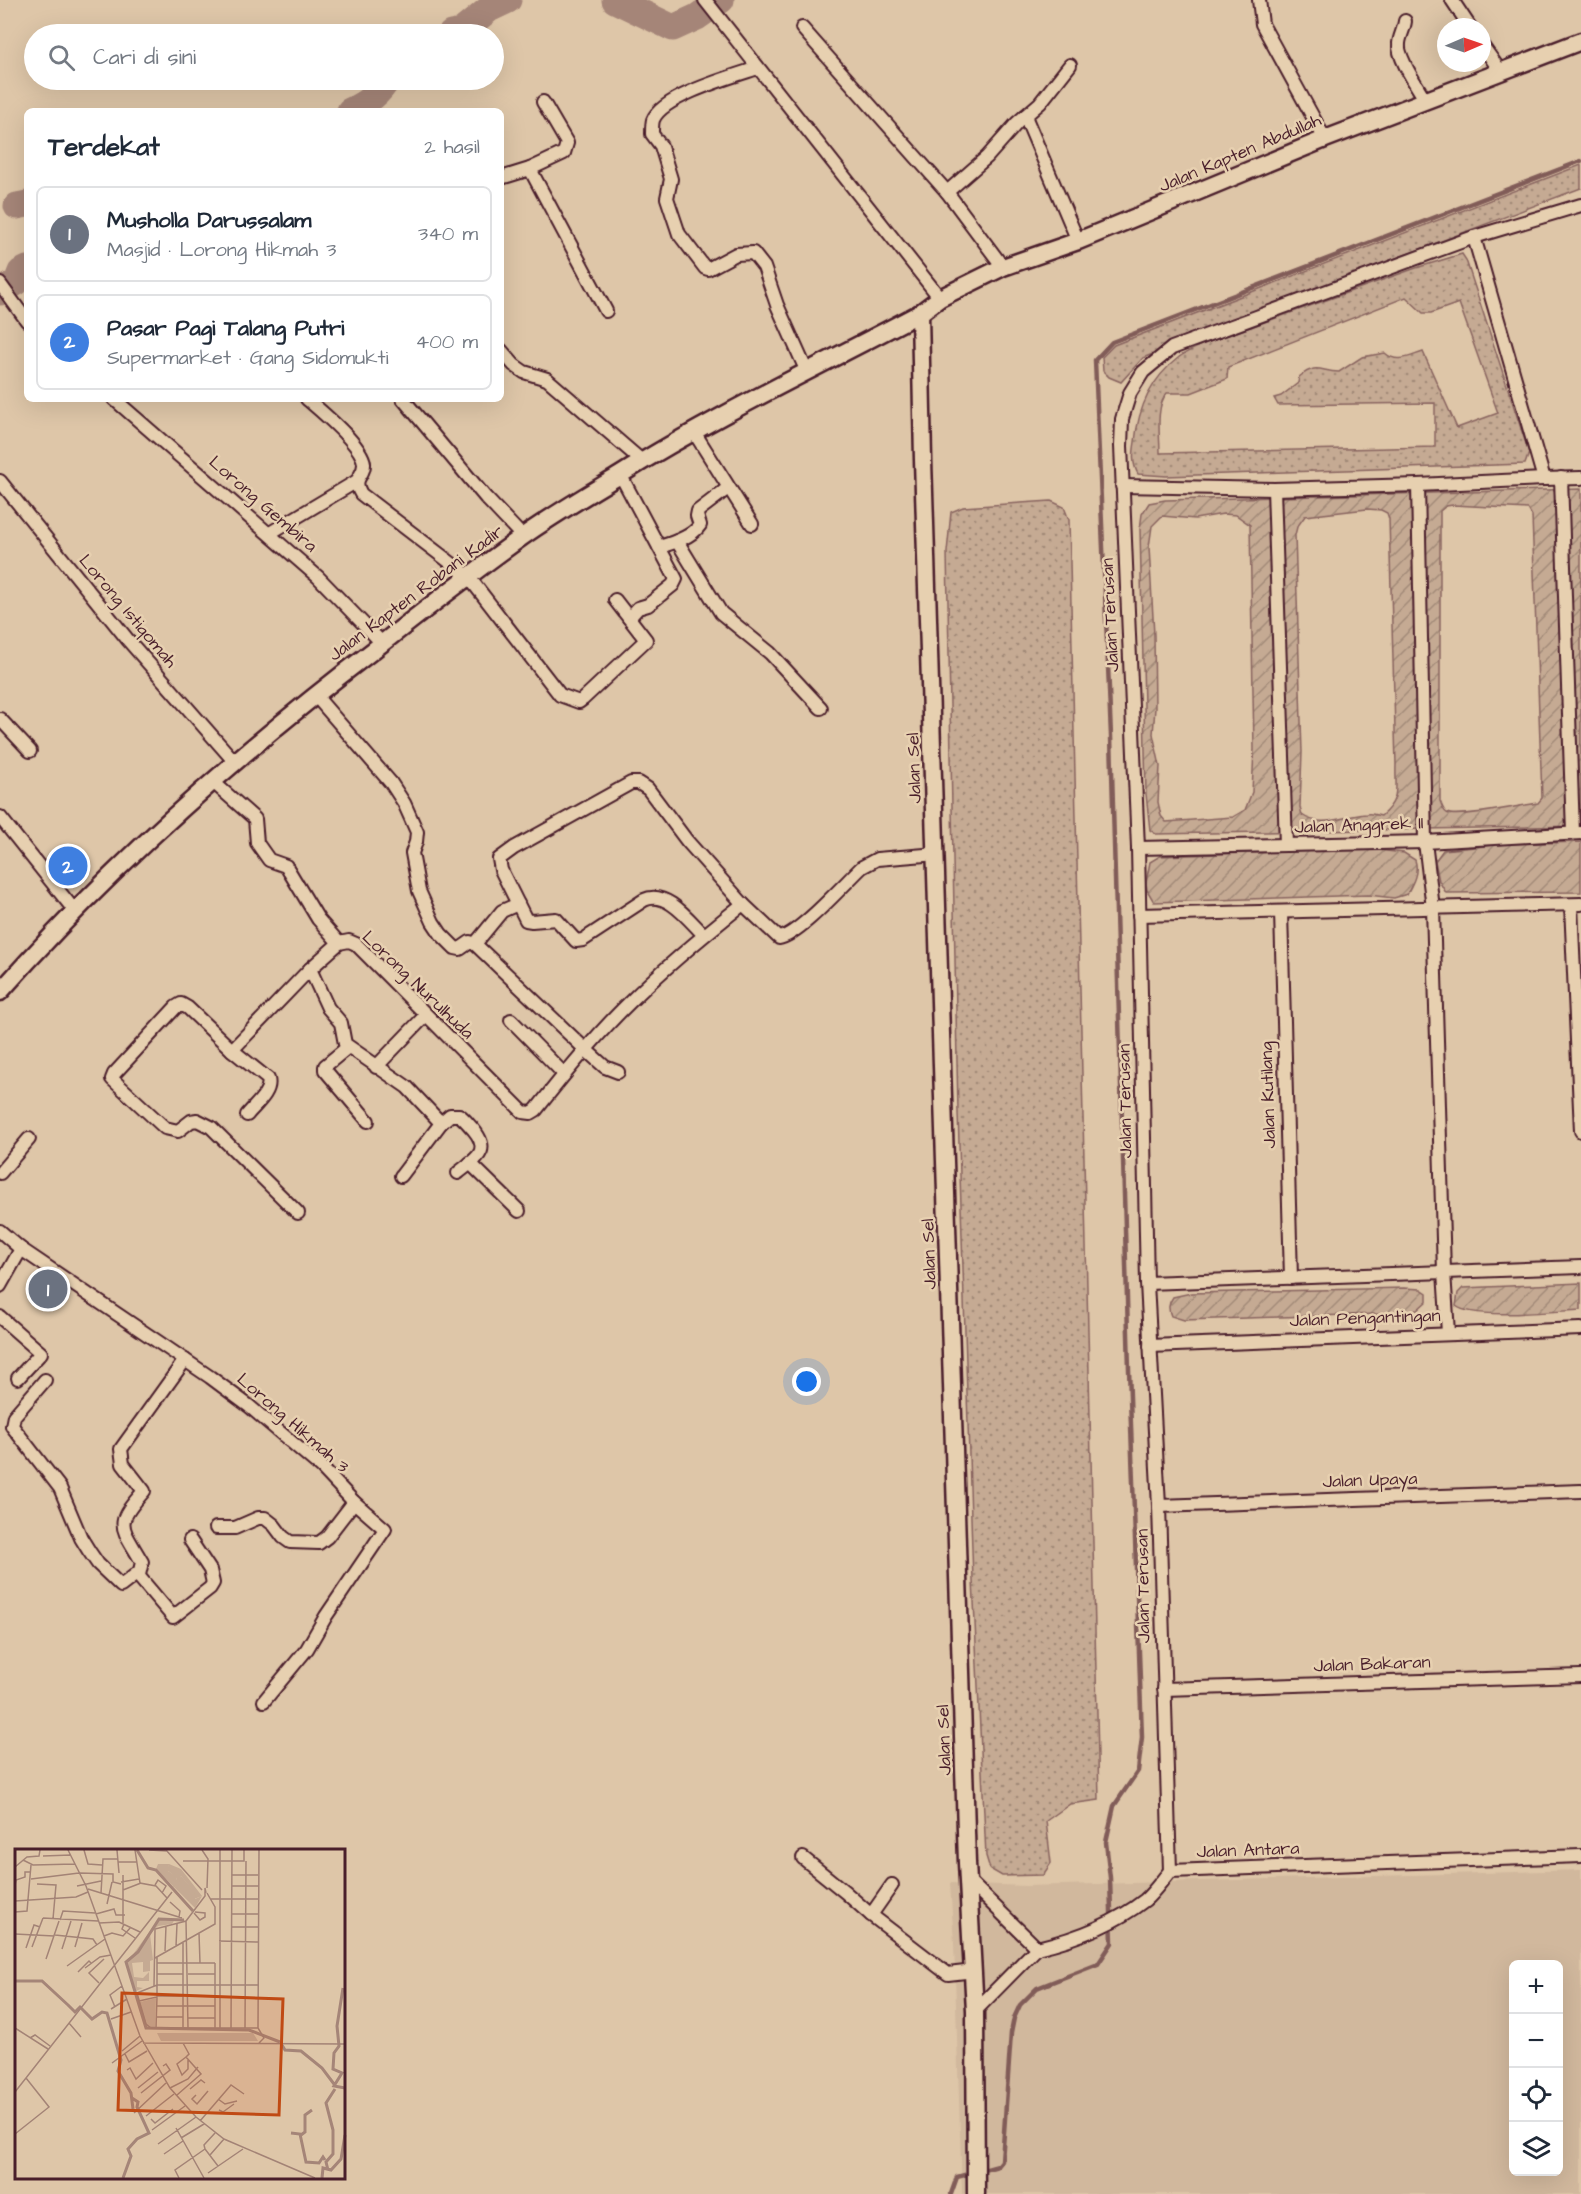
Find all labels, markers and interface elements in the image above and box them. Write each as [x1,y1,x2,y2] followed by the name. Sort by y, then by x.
[1437,18,1491,72] north arrow
[24,24,504,90] search box
[45,41,78,74] icon: search
[93,42,196,73] text: Cari di sini
[1155,107,1325,198] street label: Jalan Kapten Abdullah
[48,129,160,165] text: Terdekat
[424,133,480,161] text: 2 hasil
[107,205,311,236] text: Musholla Darussalam
[68,220,71,248] text: 1
[418,220,478,248] text: 340 m
[107,236,336,264] text: Masjid · Lorong Hikmah 3
[107,313,344,344] text: Pasar Pagi Talang Putri
[64,328,75,356] text: 2
[416,328,478,356] text: 400 m
[107,344,389,372] text: Supermarket · Gang Sidomukti
[203,450,323,559] street label: Lorong Gembira
[323,519,509,667] street label: Jalan Kapten Robani Kadir
[72,549,183,674] street label: Lorong Istiqomah
[1095,557,1125,673] street label: Jalan Terusan
[900,732,928,804] street label: Jalan Sel
[1294,810,1424,841] street label: Jalan Anggrek II
[48,844,88,888] pin: 2
[356,925,480,1046] street label: Lorong Nurulhuda
[1254,1041,1283,1149] street label: Jalan Kutilang
[1112,1044,1138,1158] street label: Jalan Terusan
[915,1218,943,1290] street label: Jalan Sel
[28,1266,68,1312] pin: 1
[1289,1303,1441,1334] street label: Jalan Pengantingan
[231,1367,355,1480] street label: Lorong Hikmah 3
[792,1367,821,1396] your location
[1322,1466,1418,1495] street label: Jalan Upaya
[1130,1529,1156,1643] street label: Jalan Terusan
[1313,1649,1431,1679] street label: Jalan Bakaran
[930,1704,958,1776] street label: Jalan Sel
[1196,1836,1300,1864] street label: Jalan Antara
[15,1849,345,2179] inset map
[1509,1960,1563,2176] map controls
[1509,1960,1563,2014] button: +
[1509,2014,1563,2068] button: −
[1509,2068,1563,2122] button: locate
[1509,2122,1563,2176] button: layers

